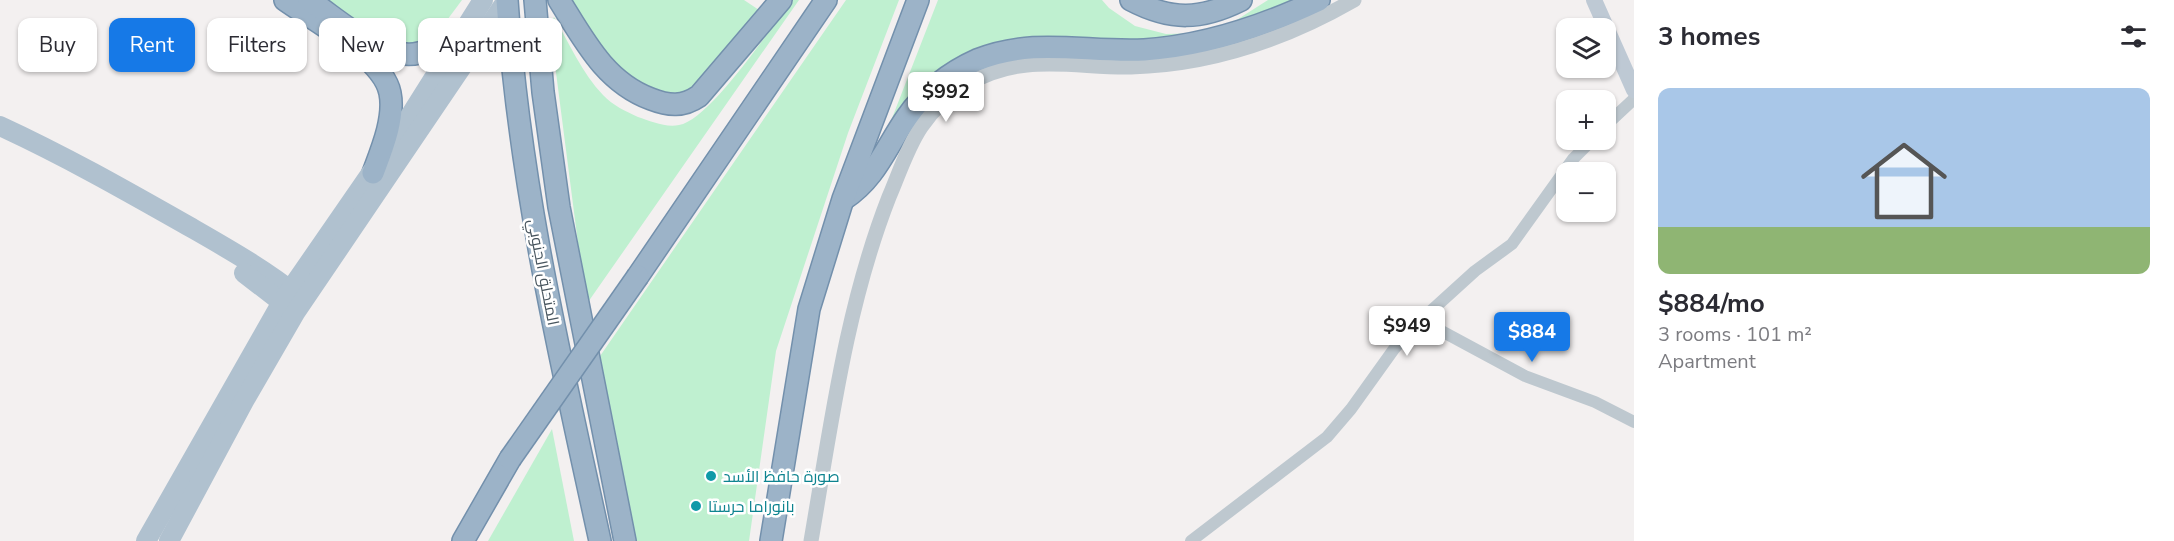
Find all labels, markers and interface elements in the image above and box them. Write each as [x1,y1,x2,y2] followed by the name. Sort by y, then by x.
[18,18,97,72] chip: Buy
[109,18,195,72] chip: Rent
[207,18,307,72] chip: Filters
[319,18,406,72] chip: New
[418,18,562,72] chip: Apartment
[1556,18,1616,222] map controls
[1556,18,1616,78] button: layers
[1658,19,1760,54] text: 3 homes
[2117,20,2150,53] icon: filters
[910,72,982,123] pin: $992
[922,78,970,105] text: $992
[1556,90,1616,150] button: +
[1850,127,1958,235] icon: home
[1556,162,1616,222] button: −
[520,217,564,328] street label: المتحلق الجنوبي
[1658,286,1765,321] text: $884/mo
[1371,306,1443,357] pin: $949
[1383,312,1431,339] text: $949
[1496,312,1568,363] pin: $884
[1508,318,1556,345] text: $884
[1658,321,1812,348] text: 3 rooms · 101 m²
[1658,348,1756,375] text: Apartment
[723,466,840,488] place label: صورة حافظ الأسد
[704,469,718,483] marker: صورة حافظ الأسد
[708,496,794,518] place label: بانوراما حرستا
[689,499,703,513] marker: بانوراما حرستا

